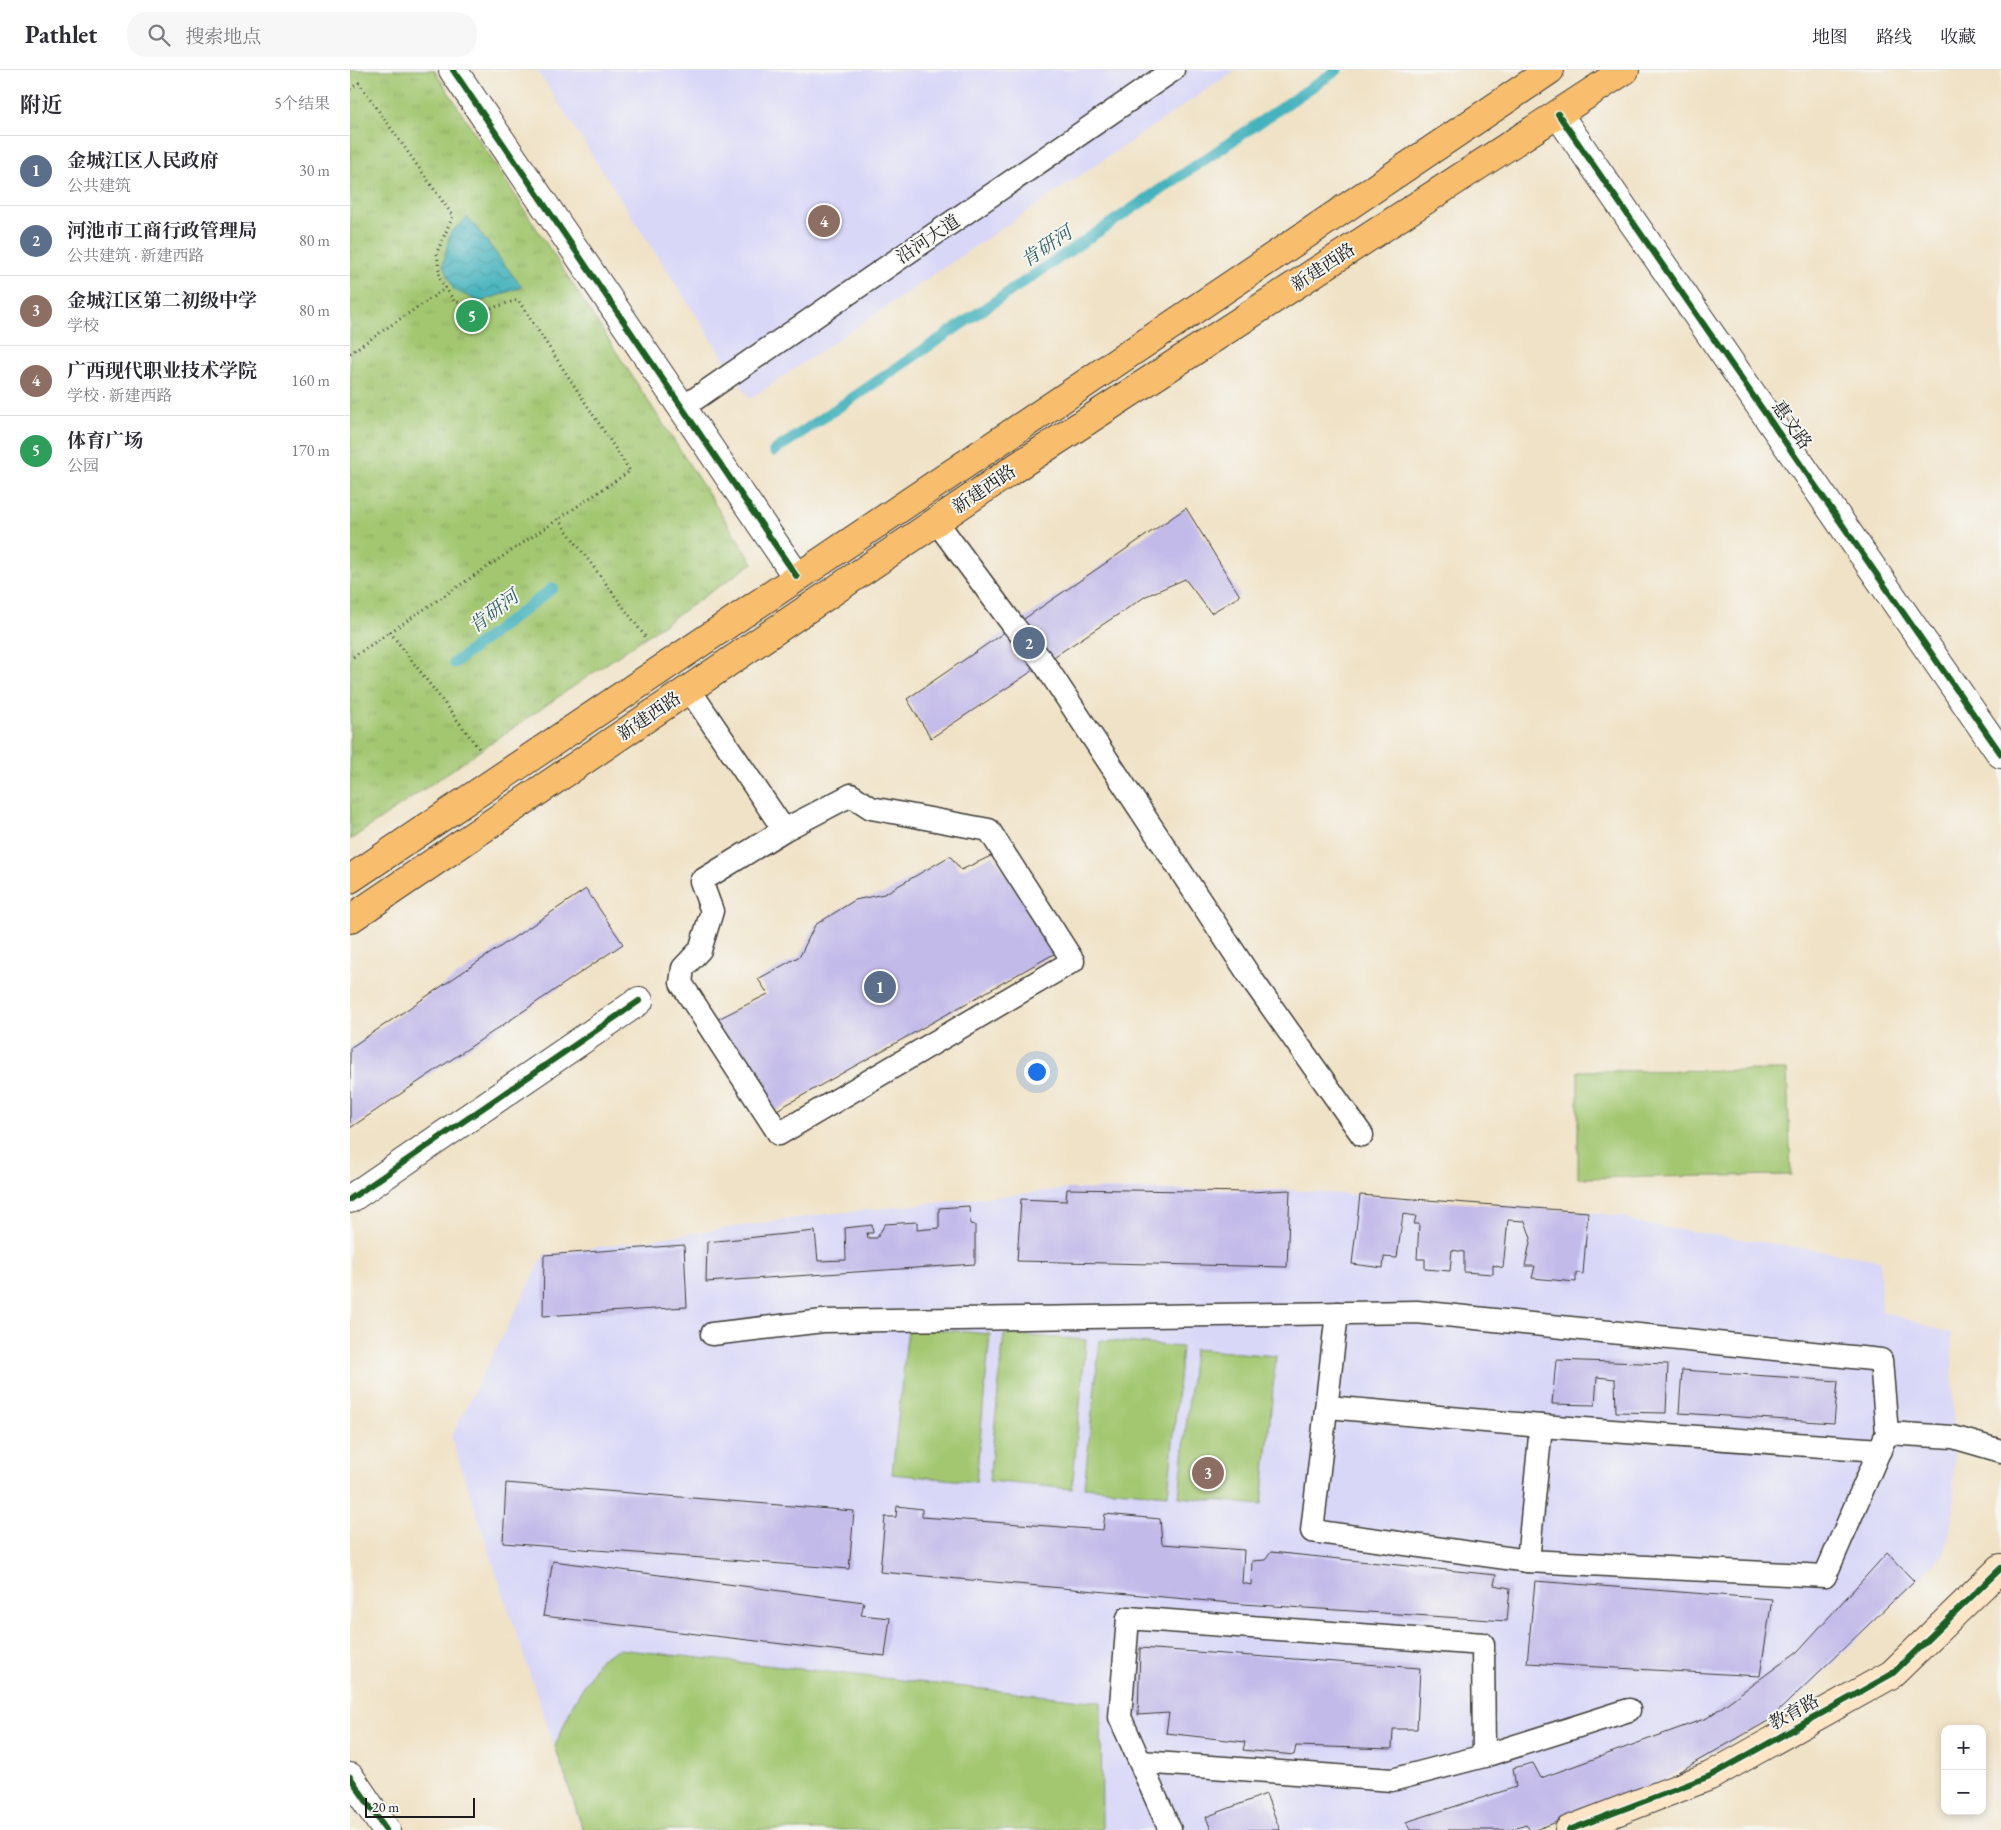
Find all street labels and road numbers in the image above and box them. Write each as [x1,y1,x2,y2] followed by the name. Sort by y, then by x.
[891,209,964,268] street label: 沿河大道
[1286,237,1359,296] street label: 新建西路
[1768,396,1817,453] street label: 惠文路
[947,459,1020,518] street label: 新建西路
[612,686,685,745] street label: 新建西路
[1765,1688,1823,1735] street label: 教育路

